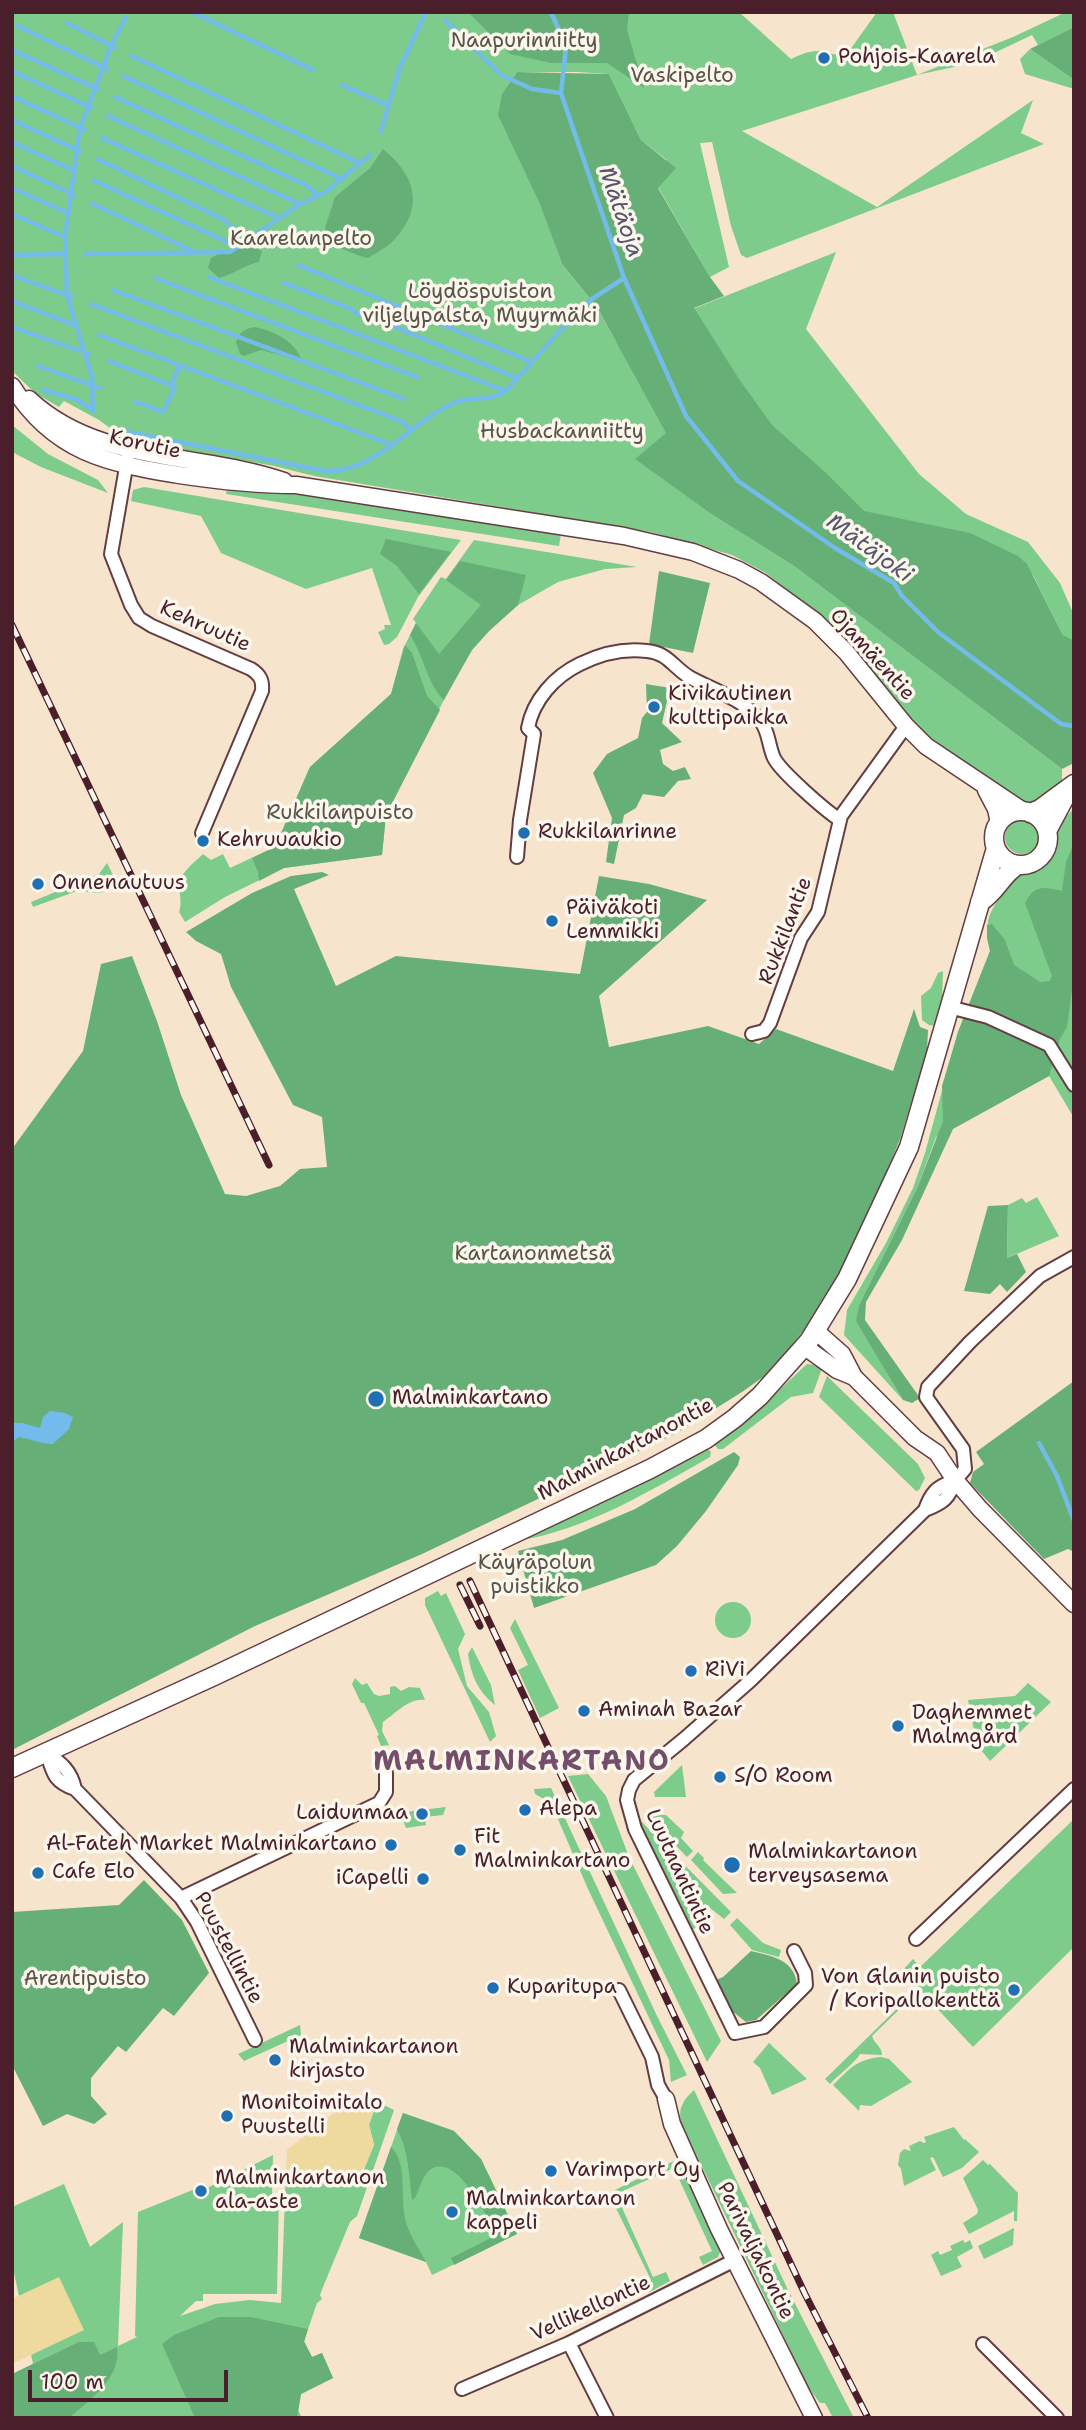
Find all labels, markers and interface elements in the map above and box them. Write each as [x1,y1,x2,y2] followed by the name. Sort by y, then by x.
[450,29,598,55] park label: Naapurinniitty
[838,45,995,71] place label: Pohjois-Kaarela
[816,50,832,66] marker: Pohjois-Kaarela
[630,64,734,90] park label: Vaskipelto
[592,163,648,261] water label: Mätäoja
[230,227,372,253] park label: Kaarelanpelto
[362,280,598,330] park label: Löydöspuiston viljelypalsta, Myyrmäki
[480,420,644,446] park label: Husbackanniitty
[107,425,183,465] street label: Korutie
[821,509,917,589] water label: Mätäjoki
[156,596,254,658] street label: Kehruutie
[824,604,920,706] street label: Ojamäentie
[668,682,792,732] place label: Kivikautinen kulttipaikka
[646,699,662,715] marker: Kivikautinen kulttipaikka
[266,801,414,827] park label: Rukkilanpuisto
[538,820,677,846] place label: Rukkilanrinne
[516,825,532,841] marker: Rukkilanrinne
[217,828,342,854] place label: Kehruuaukio
[195,833,211,849] marker: Kehruuaukio
[52,871,185,897] place label: Onnenautuus
[754,874,818,988] street label: Rukkilantie
[30,876,46,892] marker: Onnenautuus
[566,896,659,946] place label: Päiväkoti Lemmikki
[544,913,560,929] marker: Päiväkoti Lemmikki
[455,1242,611,1268] park label: Kartanonmetsä
[392,1386,548,1412] place label: Malminkartano
[366,1389,386,1409] marker: Malminkartano
[534,1393,718,1507] street label: Malminkartanontie
[478,1551,592,1601] park label: Käyräpolun puistikko
[705,1658,745,1684] place label: RiVi
[683,1663,699,1679] marker: RiVi
[598,1698,743,1724] place label: Aminah Bazar
[912,1701,1032,1751] place label: Daghemmet Malmgård
[576,1703,592,1719] marker: Aminah Bazar
[890,1718,906,1734] marker: Daghemmet Malmgård
[375,1746,669,1780] district label: MALMINKARTANO
[734,1764,833,1790] place label: S/O Room
[712,1769,728,1785] marker: S/O Room
[539,1797,597,1823] place label: Alepa
[296,1801,408,1827] place label: Laidunmaa
[517,1802,533,1818] marker: Alepa
[639,1805,719,1939] street label: Luutnantintie
[414,1806,430,1822] marker: Laidunmaa
[474,1825,630,1875] place label: Fit Malminkartano
[46,1832,377,1858] place label: Al-Fateh Market Malminkartano
[383,1837,399,1853] marker: Al-Fateh Market Malminkartano
[748,1840,917,1890] place label: Malminkartanon terveysasema
[452,1842,468,1858] marker: Fit Malminkartano
[722,1855,742,1875] marker: Malminkartanon terveysasema
[52,1860,135,1886] place label: Cafe Elo
[30,1865,46,1881] marker: Cafe Elo
[336,1866,409,1892] place label: iCapelli
[415,1871,431,1887] marker: iCapelli
[188,1888,268,2008] street label: Puustellintie
[821,1965,1000,2015] place label: Von Glanin puisto / Koripallokenttä
[23,1967,147,1993] park label: Arentipuisto
[507,1975,617,2001] place label: Kuparitupa
[485,1980,501,1996] marker: Kuparitupa
[1006,1982,1022,1998] marker: Von Glanin puisto / Koripallokenttä
[289,2035,458,2085] place label: Malminkartanon kirjasto
[267,2052,283,2068] marker: Malminkartanon kirjasto
[241,2091,383,2141] place label: Monitoimitalo Puustelli
[219,2108,235,2124] marker: Monitoimitalo Puustelli
[565,2158,700,2184] place label: Varimport Oy
[543,2163,559,2179] marker: Varimport Oy
[215,2166,384,2216] place label: Malminkartanon ala-aste
[711,2178,799,2324] street label: Parivaljakontie
[193,2183,209,2199] marker: Malminkartanon ala-aste
[466,2187,635,2237] place label: Malminkartanon kappeli
[444,2204,460,2220] marker: Malminkartanon kappeli
[527,2270,655,2348] street label: Vellikellontie
[32,2356,231,2400] scale bar
[41,2368,104,2396] text: 100 m

